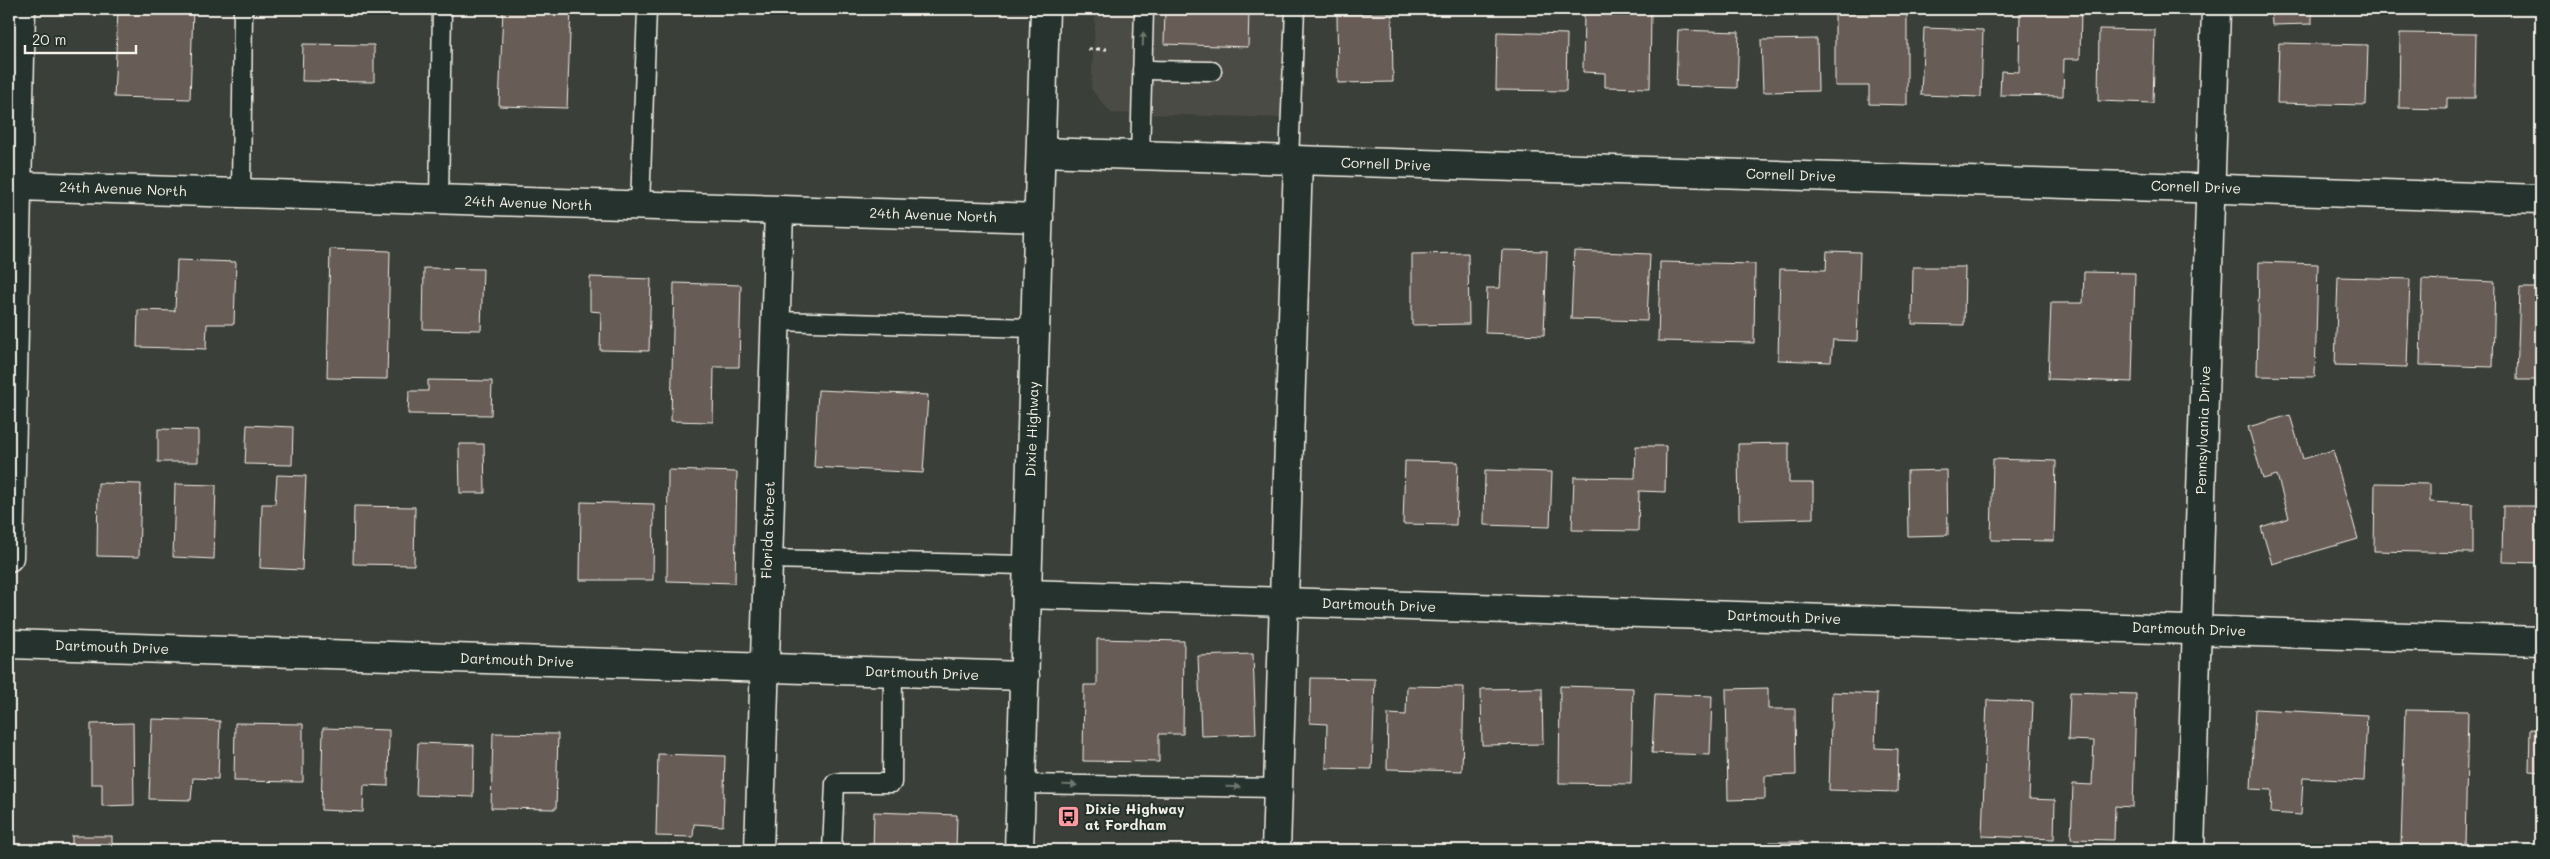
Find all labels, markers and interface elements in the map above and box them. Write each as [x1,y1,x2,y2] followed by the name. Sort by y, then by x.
[25,22,136,54] scale bar
[32,29,66,49] text: 20 m
[1140,31,1148,47] one-way arrow
[1341,152,1431,175] street label: Cornell Drive
[1746,163,1836,186] street label: Cornell Drive
[2151,175,2241,198] street label: Cornell Drive
[59,177,187,200] street label: 24th Avenue North
[464,191,592,214] street label: 24th Avenue North
[869,203,997,226] street label: 24th Avenue North
[2191,365,2214,495] street label: Pennsylvania Drive
[1020,381,1043,477] street label: Dixie Highway
[756,481,779,579] street label: Florida Street
[1322,593,1436,616] street label: Dartmouth Drive
[1727,605,1841,628] street label: Dartmouth Drive
[2132,617,2246,640] street label: Dartmouth Drive
[55,635,169,658] street label: Dartmouth Drive
[460,648,574,671] street label: Dartmouth Drive
[865,661,979,684] street label: Dartmouth Drive
[1062,781,1078,789] one-way arrow
[1225,784,1241,792] one-way arrow
[1085,799,1185,834] place label: Dixie Highway at Fordham
[1057,805,1081,829] bus stop icon: Dixie Highway at Fordham

